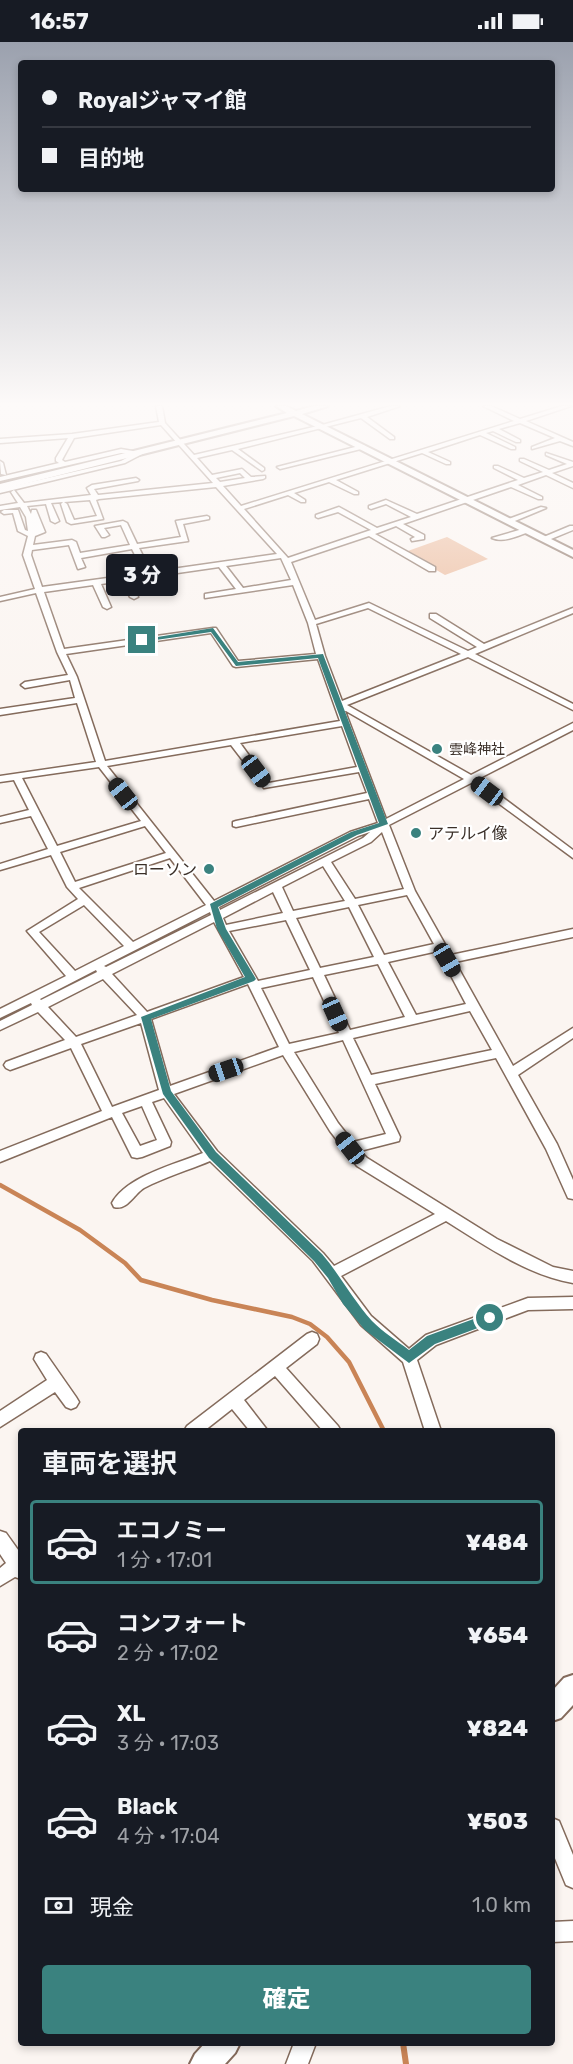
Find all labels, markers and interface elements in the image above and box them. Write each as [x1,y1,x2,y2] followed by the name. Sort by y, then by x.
[30,8,89,35] text: 16:57
[78,87,247,114] text: Royalジャマイ館
[78,145,144,172] text: 目的地
[106,553,178,595] callout: 3 分
[123,563,161,587] text: 3 分
[128,626,155,653] route end
[449,741,505,758] place label: 雲峰神社
[430,742,444,756] marker: 雲峰神社
[238,751,274,791] car
[467,773,507,809] car
[105,774,141,814] car
[428,824,508,843] place label: アテルイ像
[409,826,423,840] marker: アテルイ像
[133,860,197,879] place label: ローソン
[202,862,216,876] marker: ローソン
[430,940,464,980] car
[319,994,351,1034] car
[206,1056,246,1084] car
[332,1128,368,1168] car
[476,1304,503,1331] route start
[42,1448,177,1480] text: 車両を選択
[45,1515,99,1569] icon: car
[117,1517,227,1544] text: エコノミー
[466,1529,528,1556] text: ¥484
[117,1548,212,1572] text: 1 分 · 17:01
[45,1608,99,1662] icon: car
[117,1610,248,1637] text: コンフォート
[467,1622,528,1649] text: ¥654
[117,1641,218,1665] text: 2 分 · 17:02
[117,1700,145,1727] text: XL
[45,1701,99,1755] icon: car
[466,1715,528,1742] text: ¥824
[117,1731,219,1755] text: 3 分 · 17:03
[117,1793,178,1820] text: Black
[45,1794,99,1848] icon: car
[467,1808,528,1835] text: ¥503
[117,1824,220,1848] text: 4 分 · 17:04
[42,1889,75,1922] icon: cash
[472,1893,531,1917] text: 1.0 km
[90,1894,134,1921] text: 現金
[42,1965,531,2034] button: 確定

